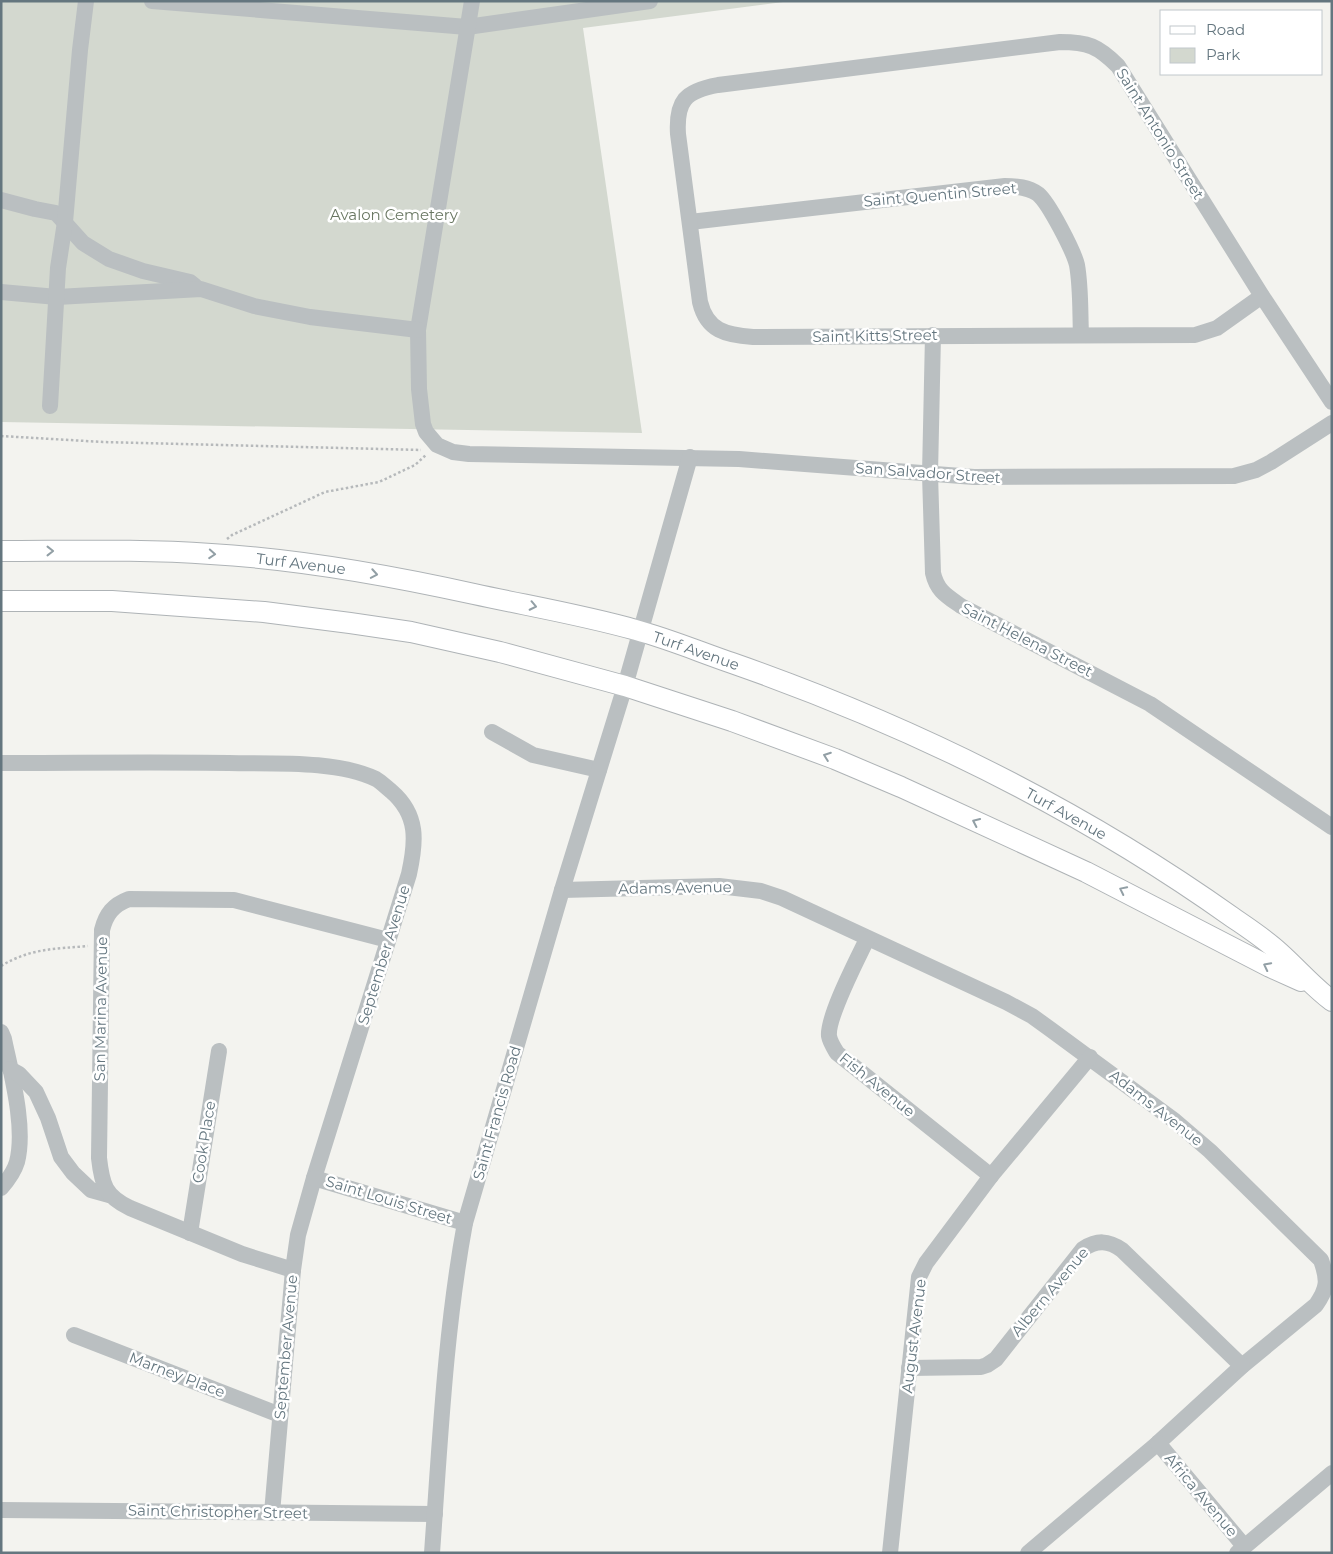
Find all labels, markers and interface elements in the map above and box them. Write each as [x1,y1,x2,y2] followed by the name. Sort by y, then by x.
[1160,10,1323,75] legend
[1206,20,1245,39] text: Road
[1206,45,1240,64] text: Park
[1112,65,1209,203] street label: Saint Antonio Street
[863,178,1017,211] street label: Saint Quentin Street
[330,205,459,224] park label: Avalon Cemetery
[812,325,938,346] street label: Saint Kitts Street
[855,458,1001,487] street label: San Salvador Street
[46,546,54,556] one-way arrow
[209,548,217,559] one-way arrow
[255,549,347,578] street label: Turf Avenue
[369,568,378,578] one-way arrow
[958,598,1096,681] street label: Saint Helena Street
[529,600,537,610] one-way arrow
[650,627,742,674] street label: Turf Avenue
[823,752,832,762] one-way arrow
[1022,783,1110,844] street label: Turf Avenue
[972,817,981,828] one-way arrow
[618,877,732,898] street label: Adams Avenue
[353,883,414,1027] street label: September Avenue
[1119,886,1128,897] one-way arrow
[90,936,111,1082] street label: San Marina Avenue
[1263,961,1272,972] one-way arrow
[468,1044,525,1182] street label: Saint Francis Road
[836,1048,919,1121] street label: Fish Avenue
[1106,1065,1207,1150] street label: Adams Avenue
[188,1099,219,1184] street label: Cook Place
[324,1171,455,1228] street label: Saint Louis Street
[1007,1243,1092,1340] street label: Albern Avenue
[270,1274,301,1420] street label: September Avenue
[897,1278,930,1394] street label: August Avenue
[127,1348,228,1402] street label: Marney Place
[1161,1449,1242,1540] street label: Africa Avenue
[128,1500,308,1523] street label: Saint Christopher Street

